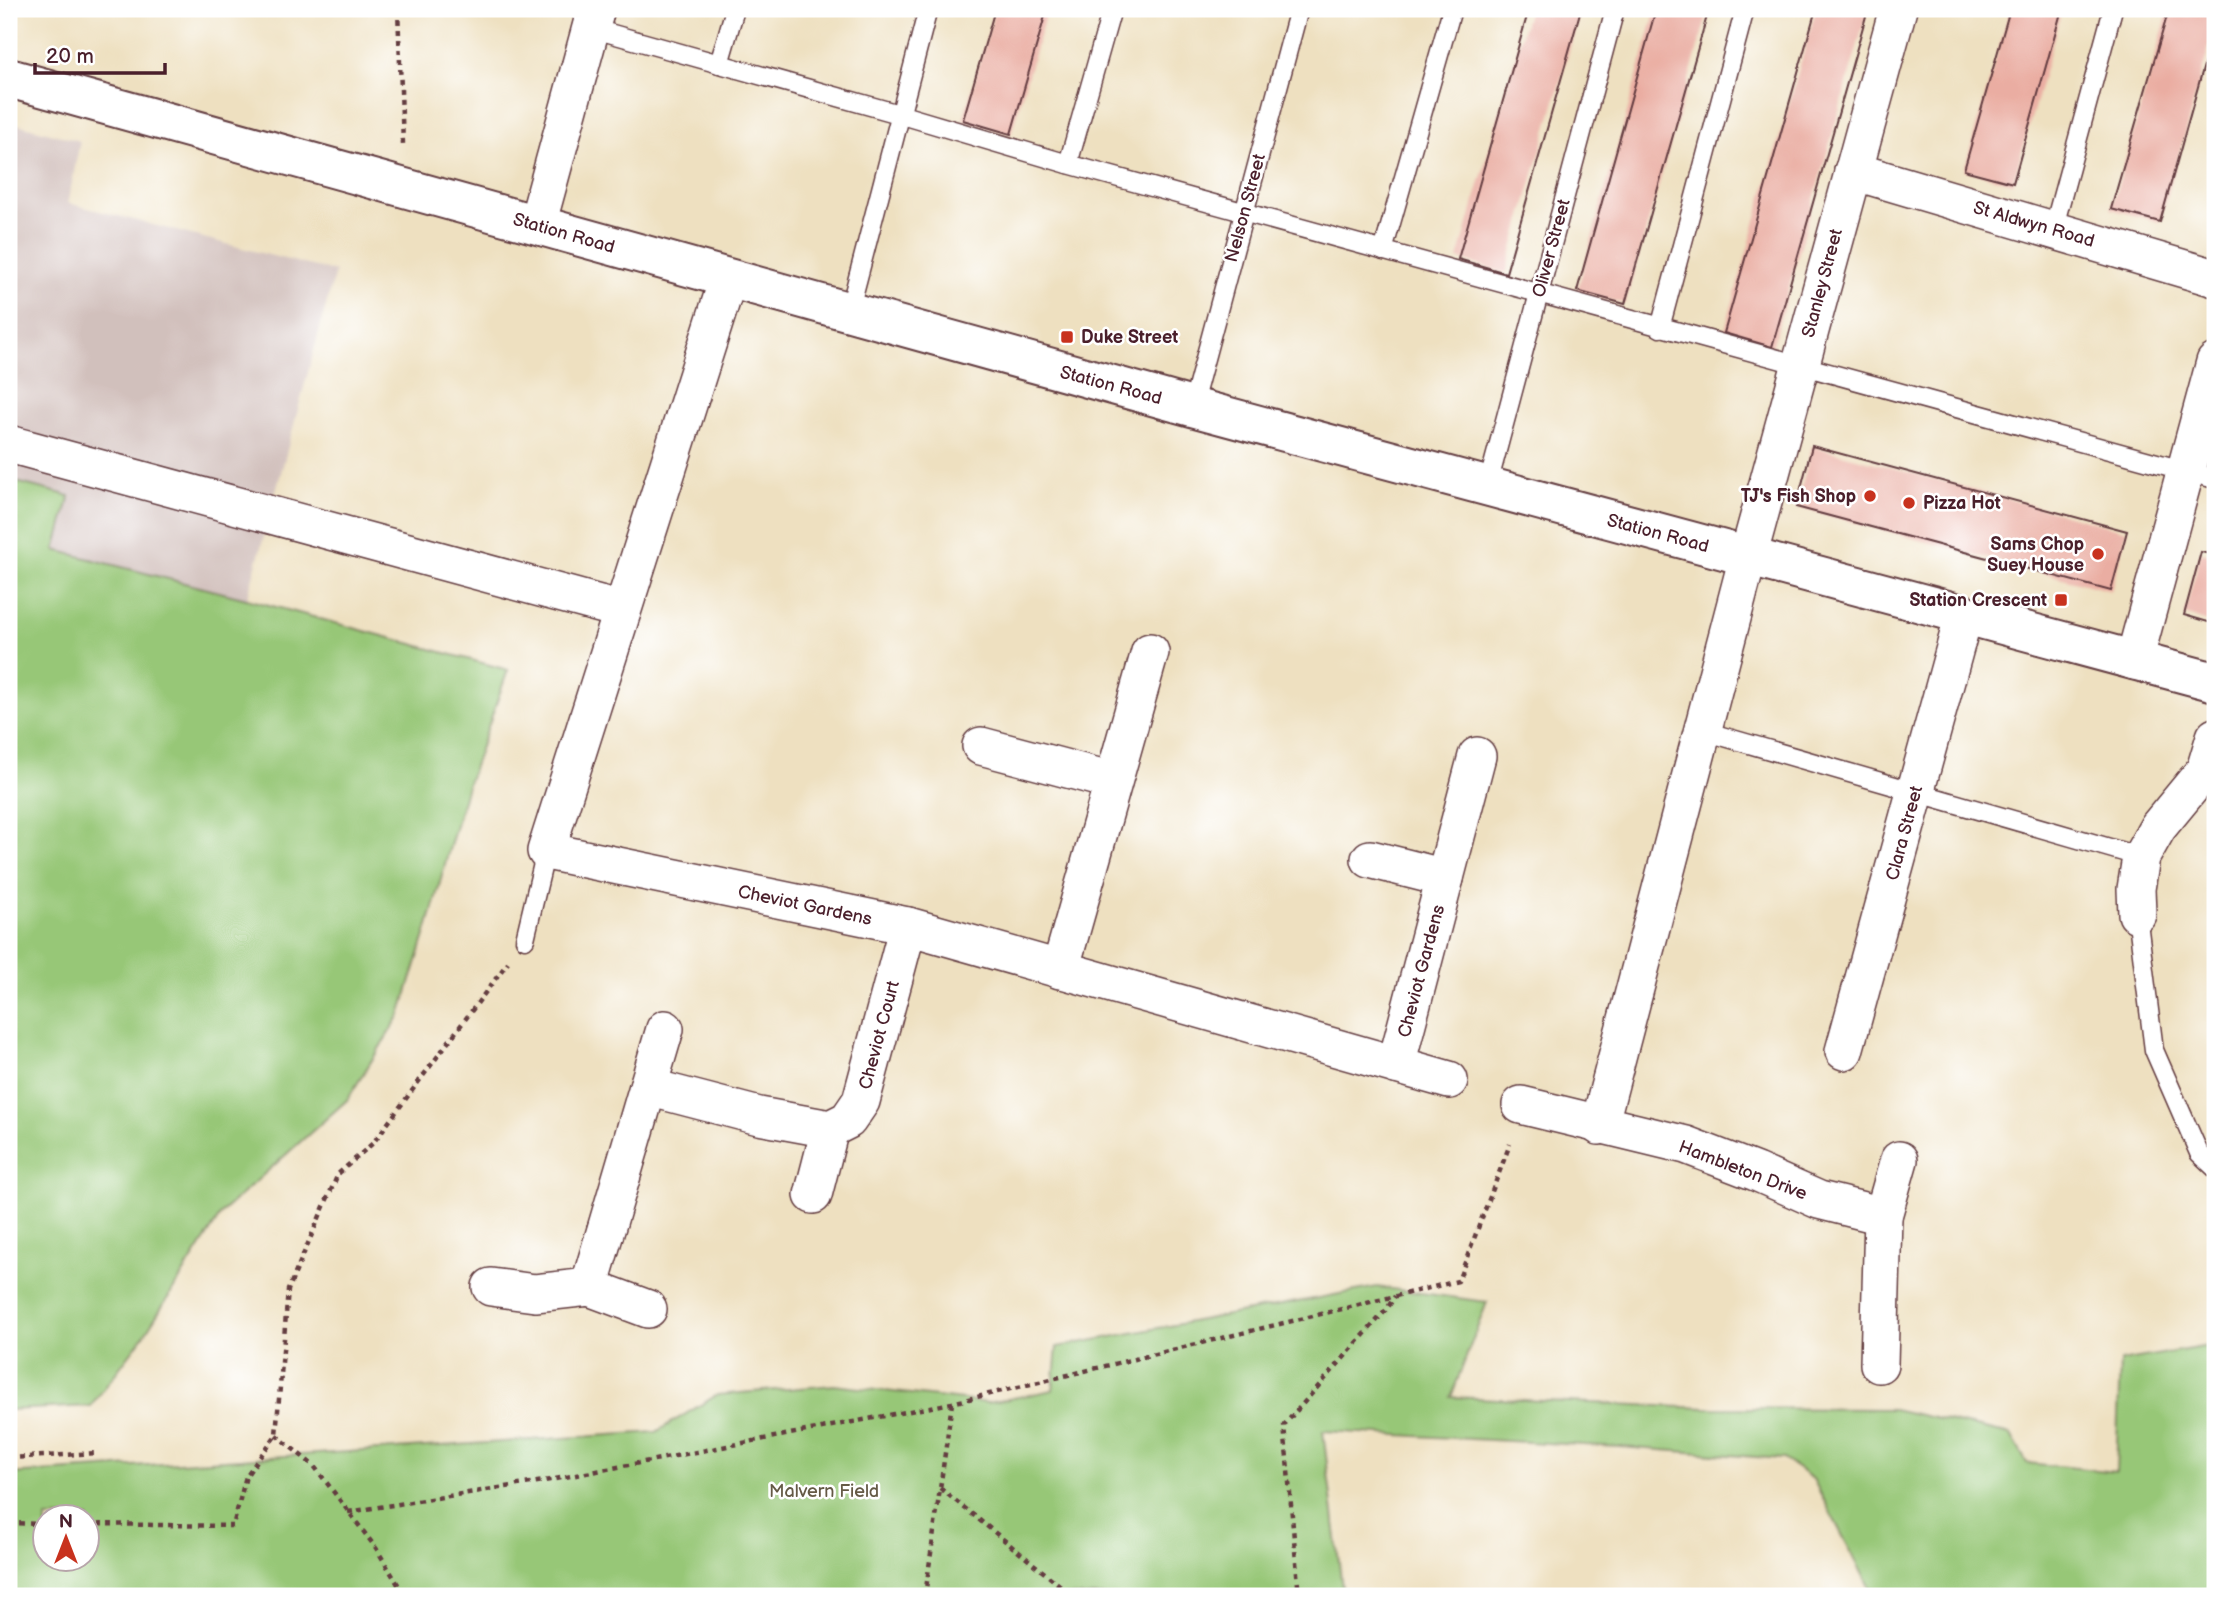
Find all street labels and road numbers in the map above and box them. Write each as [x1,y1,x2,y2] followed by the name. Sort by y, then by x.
[1221,151,1270,265] street label: Nelson Street
[1528,196,1575,300] street label: Oliver Street
[1971,197,2097,252] street label: St Aldwyn Road
[511,209,617,258] street label: Station Road
[1798,226,1847,340] street label: Stanley Street
[1058,362,1164,409] street label: Station Road
[1605,510,1711,557] street label: Station Road
[1882,783,1927,883] street label: Clara Street
[736,881,874,930] street label: Cheviot Gardens
[1394,902,1449,1040] street label: Cheviot Gardens
[855,978,904,1092] street label: Cheviot Court
[1676,1136,1810,1205] street label: Hambleton Drive

